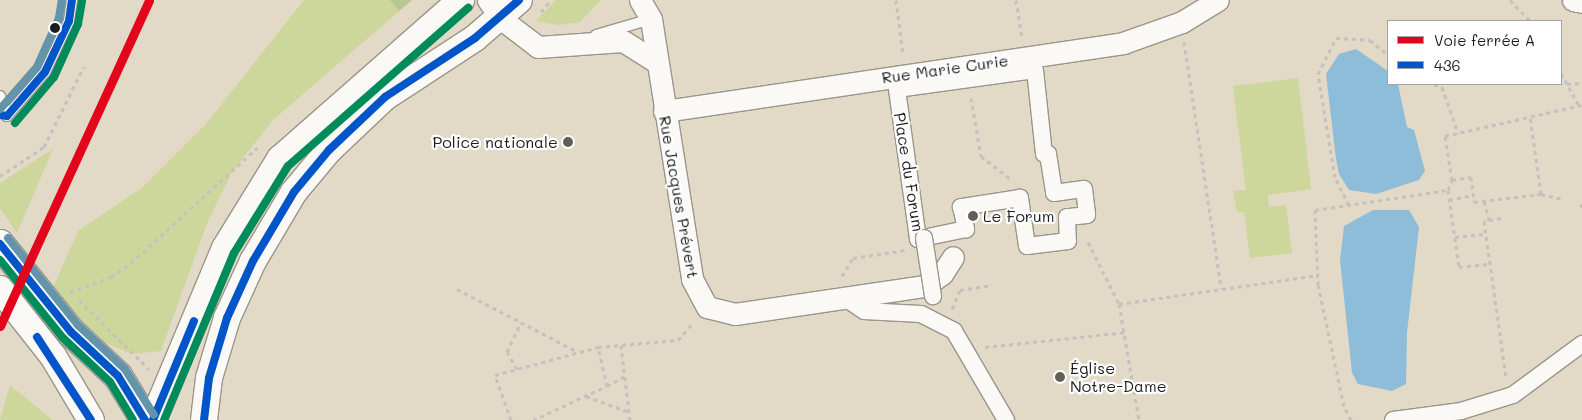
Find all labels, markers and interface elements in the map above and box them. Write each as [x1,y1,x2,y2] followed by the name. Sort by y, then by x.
[1387,20,1562,85] legend
[50,23,60,33] unlabelled marker
[1434,30,1535,50] text: Voie ferrée A
[880,51,1010,87] street label: Rue Marie Curie
[1434,55,1461,75] text: 436
[890,111,928,233] street label: Place du Forum
[655,114,703,280] street label: Rue Jacques Prévert
[432,132,558,152] place label: Police nationale
[562,136,574,148] marker: Police nationale
[983,206,1054,226] place label: Le Forum
[967,210,979,222] marker: Le Forum
[1070,358,1167,396] place label: Église Notre-Dame
[1054,371,1066,383] marker: Église Notre-Dame

